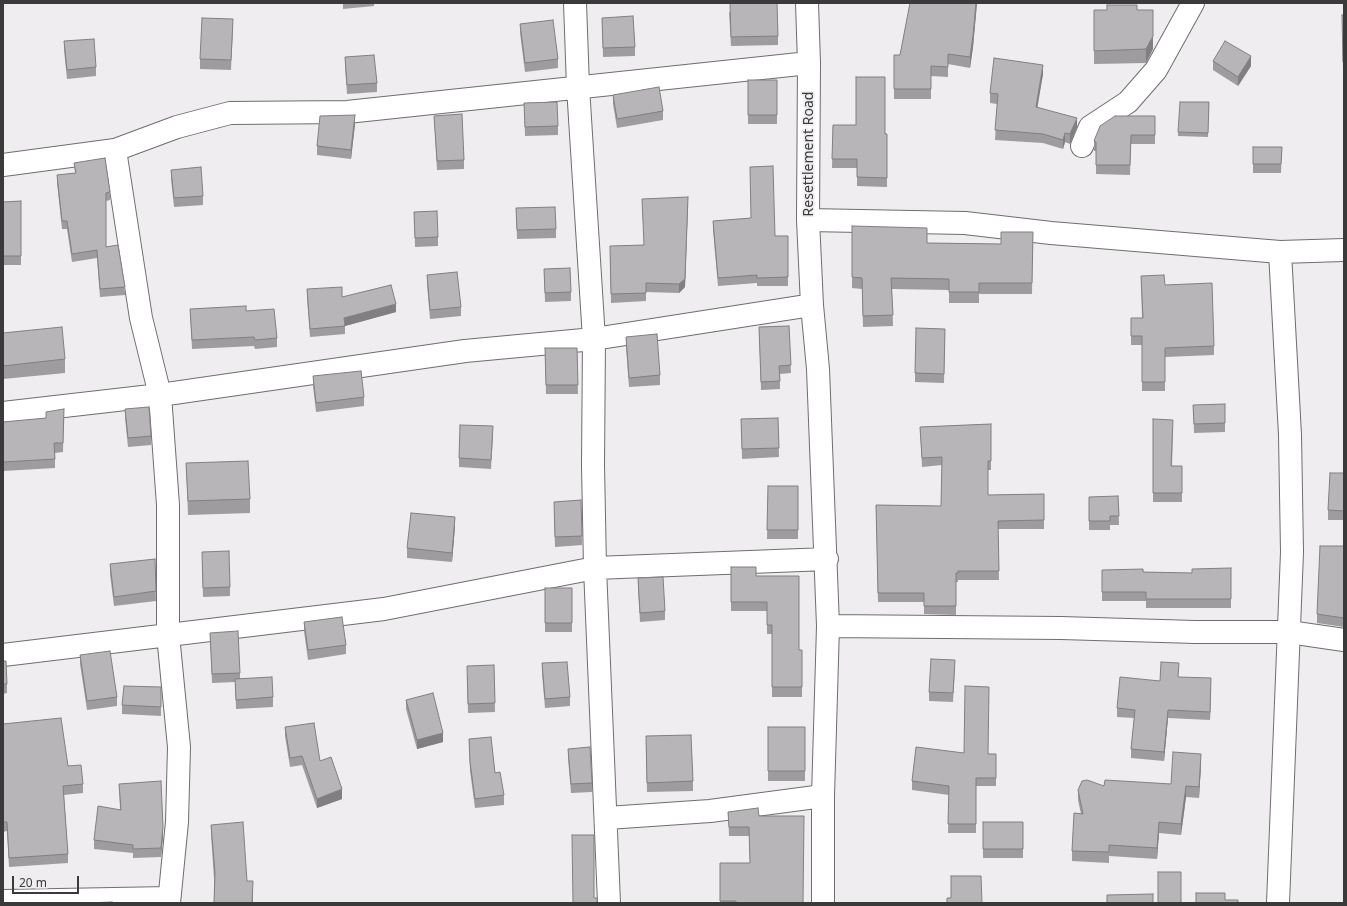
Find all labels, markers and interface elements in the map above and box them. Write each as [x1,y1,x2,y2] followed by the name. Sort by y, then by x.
[801,92,817,216] street label: Resettlement Road
[14,868,81,894] scale bar
[19,874,47,891] text: 20 m

